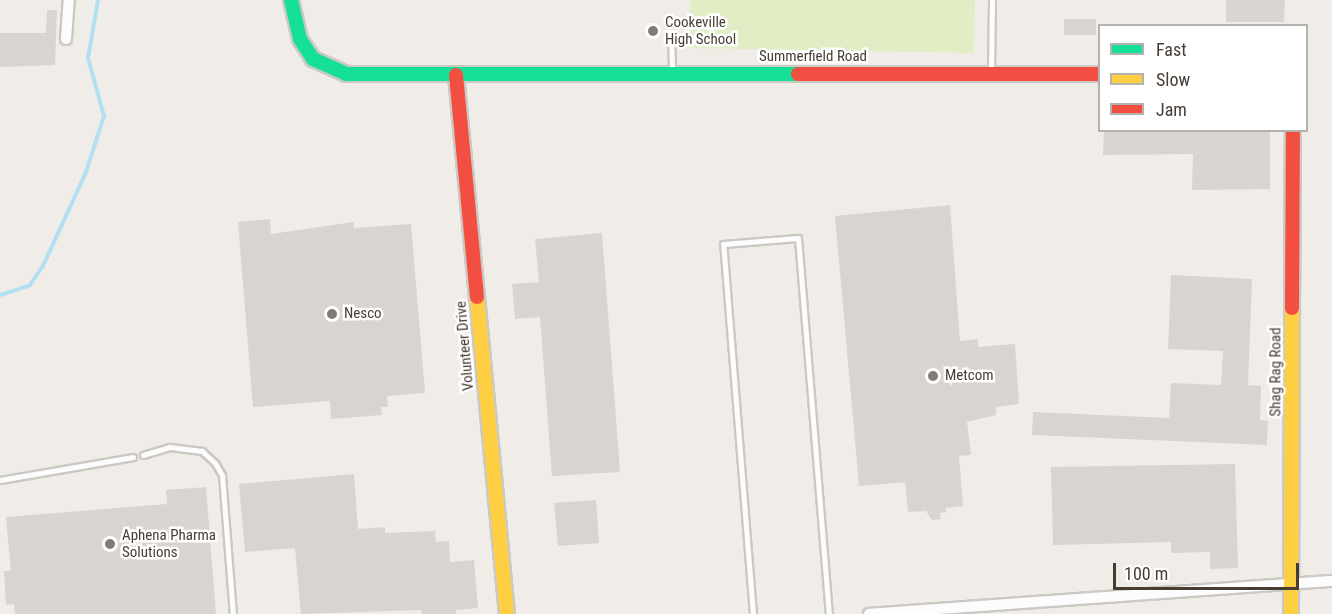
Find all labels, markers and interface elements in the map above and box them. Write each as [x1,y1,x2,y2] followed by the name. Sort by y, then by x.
[665,13,736,48] place label: Cookeville High School
[646,24,660,38] marker: Cookeville High School
[1098,24,1308,132] legend
[1156,39,1187,60] text: Fast
[759,48,867,66] street label: Summerfield Road
[1156,69,1190,90] text: Slow
[1156,99,1187,120] text: Jam
[452,300,478,392] street label: Volunteer Drive
[344,305,382,323] place label: Nesco
[325,307,339,321] marker: Nesco
[1267,327,1285,417] street label: Shag Rag Road
[945,367,994,385] place label: Metcom
[926,369,940,383] marker: Metcom
[122,526,216,561] place label: Aphena Pharma Solutions
[103,537,117,551] marker: Aphena Pharma Solutions
[1116,551,1302,589] scale bar
[1124,563,1168,584] text: 100 m

